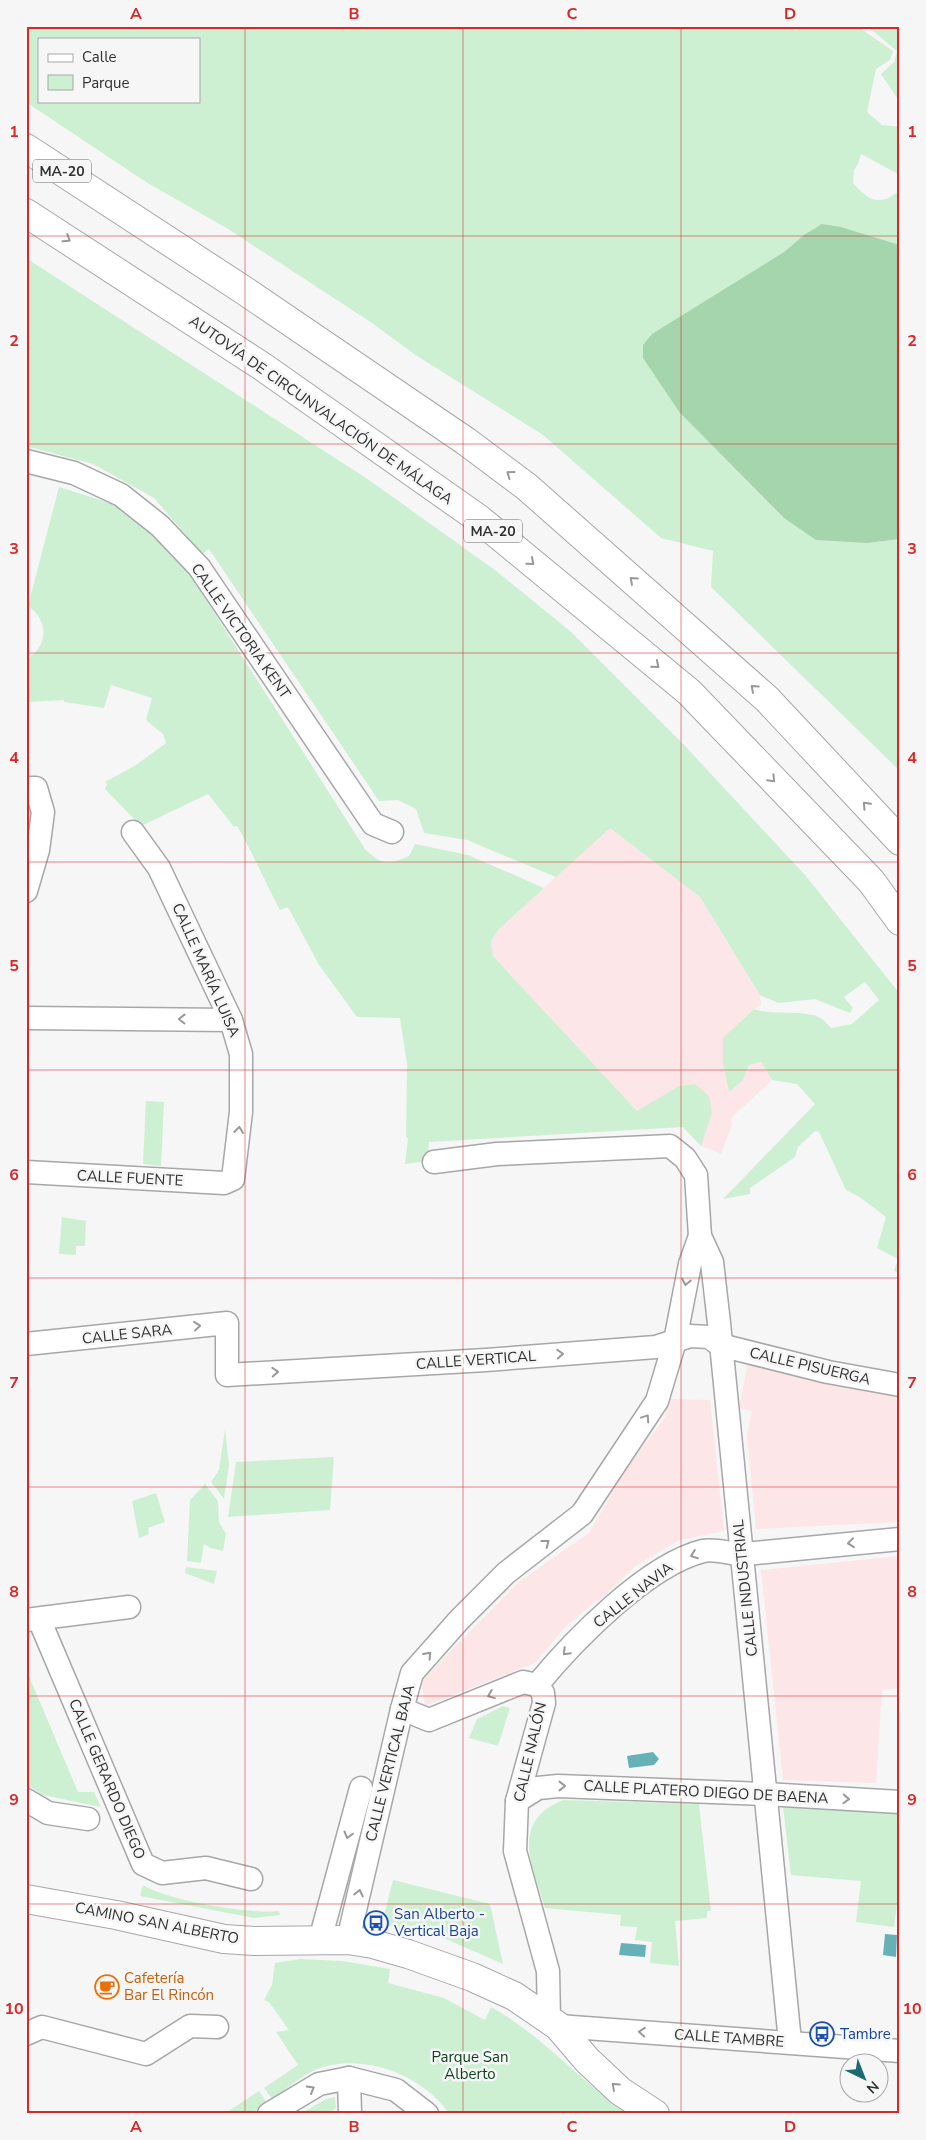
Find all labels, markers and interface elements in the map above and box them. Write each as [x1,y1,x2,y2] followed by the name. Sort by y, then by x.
[130,3,142,25] text: A
[348,3,360,25] text: B
[567,3,578,25] text: C
[784,3,796,25] text: D
[38,38,200,102] legend
[82,47,117,67] text: Calle
[82,73,130,93] text: Parque
[9,121,19,143] text: 1
[907,121,917,143] text: 1
[33,160,91,182] road number: MA-20
[62,233,71,243] one-way arrow
[185,310,457,509] street label: AUTOVÍA DE CIRCUNVALACIÓN DE MÁLAGA
[9,330,19,352] text: 2
[907,330,917,352] text: 2
[506,471,516,480] one-way arrow
[464,520,522,542] road number: MA-20
[9,538,19,560] text: 3
[907,538,917,560] text: 3
[525,556,534,564] one-way arrow
[187,559,295,703] street label: CALLE VICTORIA KENT
[629,577,638,586] one-way arrow
[650,660,659,668] one-way arrow
[751,685,760,694] one-way arrow
[9,747,19,769] text: 4
[907,747,917,769] text: 4
[766,773,775,782] one-way arrow
[863,802,872,811] one-way arrow
[167,900,245,1040] street label: CALLE MARÍA LUISA
[9,955,19,977] text: 5
[907,955,917,977] text: 5
[178,1014,186,1024] one-way arrow
[233,1126,243,1135] one-way arrow
[9,1164,19,1186] text: 6
[907,1164,917,1186] text: 6
[76,1165,184,1191] street label: CALLE FUENTE
[682,1278,692,1287] one-way arrow
[81,1319,173,1349] street label: CALLE SARA
[193,1321,201,1332] one-way arrow
[747,1342,873,1390] street label: CALLE PISUERGA
[415,1346,537,1374] street label: CALLE VERTICAL
[556,1349,564,1360] one-way arrow
[272,1366,280,1377] one-way arrow
[9,1372,19,1394] text: 7
[907,1372,917,1394] text: 7
[640,1414,649,1423] one-way arrow
[728,1519,762,1657] street label: CALLE INDUSTRIAL
[847,1537,855,1548] one-way arrow
[540,1541,549,1549] one-way arrow
[690,1549,699,1559] one-way arrow
[589,1558,677,1632] street label: CALLE NAVIA
[9,1581,19,1603] text: 8
[907,1581,917,1603] text: 8
[563,1646,572,1655] one-way arrow
[423,1652,432,1661] one-way arrow
[361,1682,419,1844] street label: CALLE VERTICAL BAJA
[487,1689,496,1699] one-way arrow
[64,1696,150,1862] street label: CALLE GERARDO DIEGO
[508,1700,551,1804] street label: CALLE NALÓN
[583,1776,829,1808] street label: CALLE PLATERO DIEGO DE BAENA
[558,1781,566,1791] one-way arrow
[9,1789,19,1811] text: 9
[907,1789,917,1811] text: 9
[843,1793,851,1804] one-way arrow
[343,1831,354,1840] one-way arrow
[353,1888,364,1897] one-way arrow
[73,1897,241,1949] street label: CAMINO SAN ALBERTO
[393,1904,485,1941] place label: San Alberto - Vertical Baja
[363,1910,389,1936] bus stop icon: San Alberto - Vertical Baja
[124,1968,214,2005] place label: Cafetería Bar El Rincón
[94,1974,120,2000] cafe icon: Cafetería Bar El Rincón
[4,1998,24,2020] text: 10
[902,1998,922,2020] text: 10
[809,2021,835,2047] bus stop icon: Tambre
[673,2024,785,2052] street label: CALLE TAMBRE
[840,2024,891,2044] place label: Tambre
[637,2027,645,2038] one-way arrow
[431,2047,509,2084] park label: Parque San Alberto
[838,2052,888,2102] north arrow
[862,2077,883,2098] text: N
[612,2083,621,2092] one-way arrow
[305,2085,314,2095] one-way arrow
[130,2116,142,2138] text: A
[348,2116,360,2138] text: B
[567,2116,578,2138] text: C
[784,2116,796,2138] text: D

